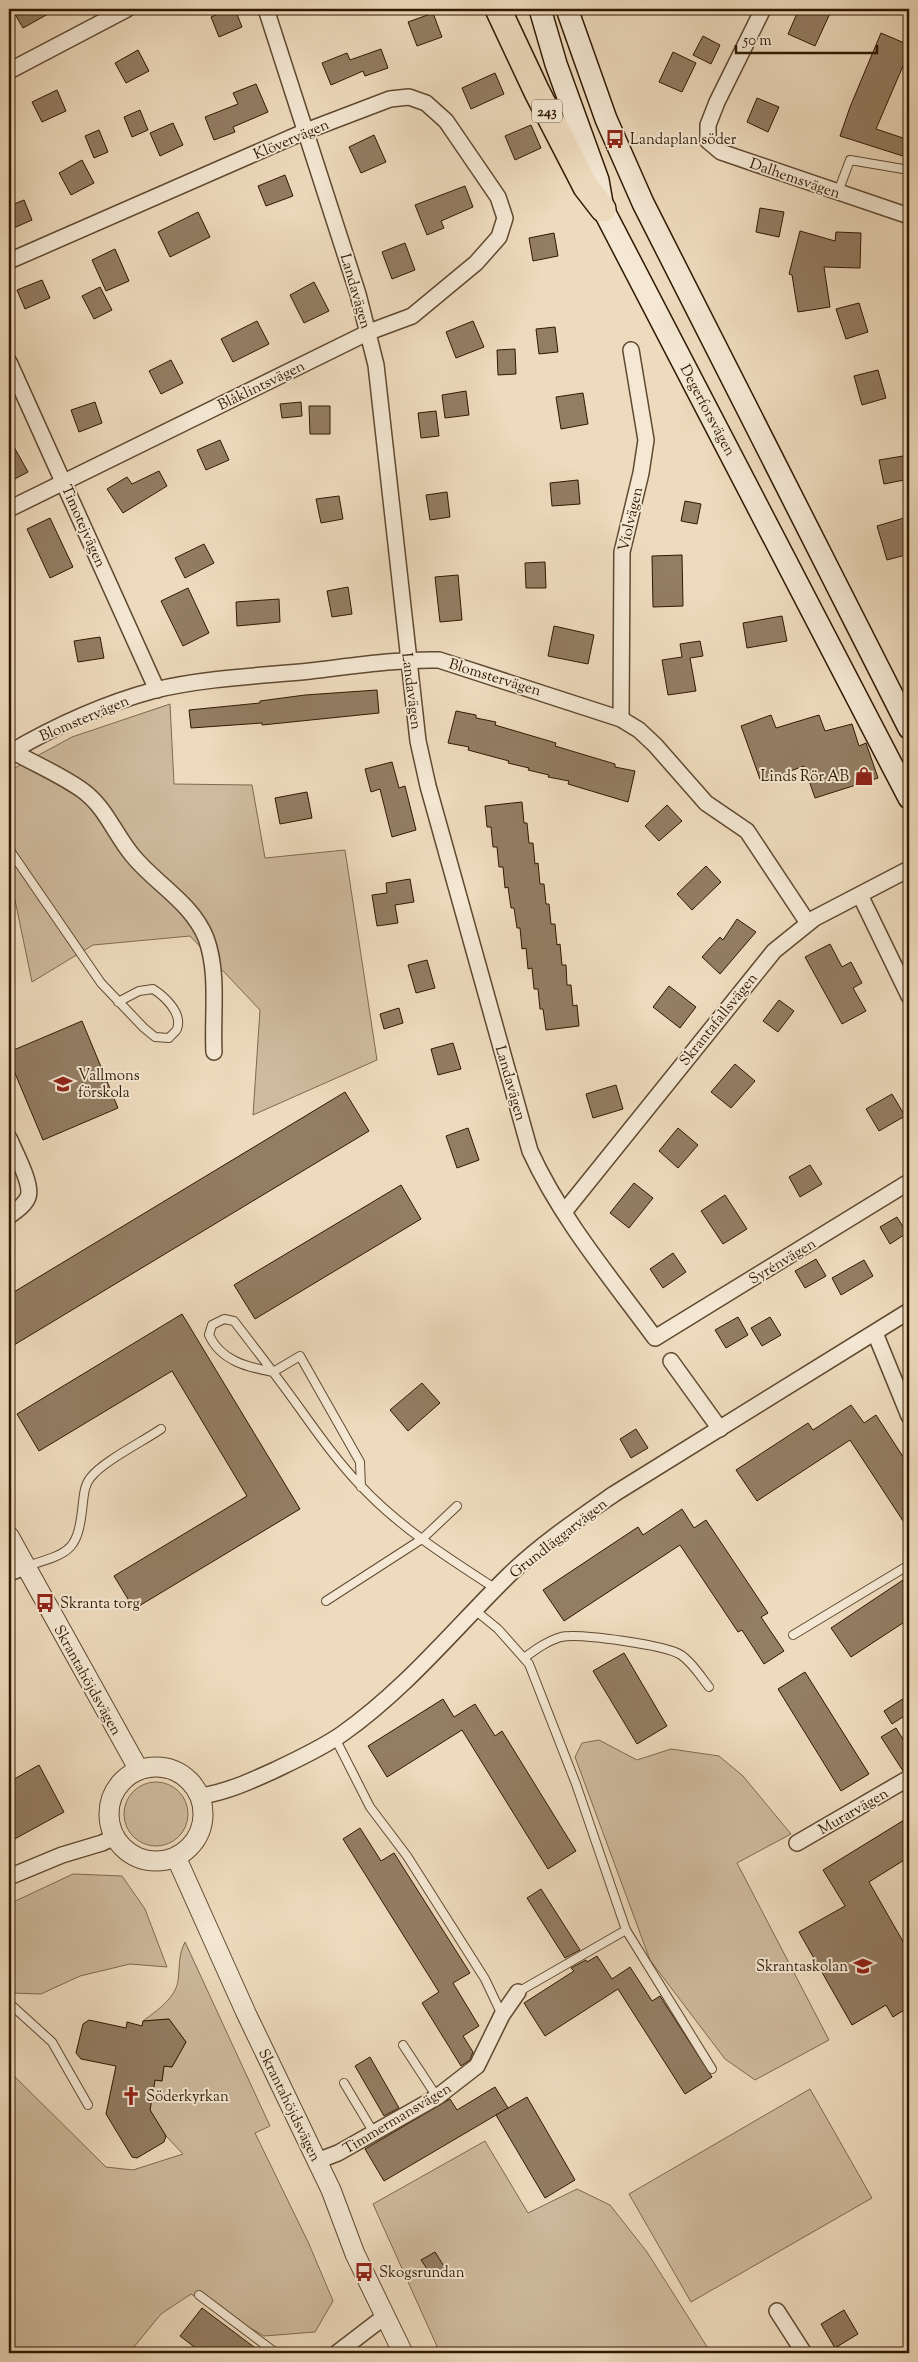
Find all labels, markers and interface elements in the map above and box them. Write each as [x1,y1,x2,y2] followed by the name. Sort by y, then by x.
[736,22,877,54] scale bar
[742,31,772,52] text: 50 m
[532,100,562,122] road number: 243
[251,115,333,166] street label: Klövervägen
[604,128,626,150] bus stop icon: Landaplan söder
[630,130,737,151] place label: Landaplan söder
[746,154,843,205] street label: Dalhemsvägen
[334,251,375,332] street label: Landavägen
[215,356,309,416] street label: Blåklintsvägen
[674,361,740,460] street label: Degerforsvägen
[55,482,110,571] street label: Timotejvägen
[614,485,649,553] street label: Violvägen
[395,651,426,731] street label: Landavägen
[446,654,543,702] street label: Blomstervägen
[37,691,133,748] street label: Blomstervägen
[853,765,875,787] shop icon: Linds Rör AB
[760,767,850,788] place label: Linds Rör AB
[675,969,763,1071] street label: Skrantafallsvägen
[489,1043,530,1124] street label: Landavägen
[78,1066,140,1104] place label: Vallmons förskola
[52,1073,74,1095] school or university icon: Vallmons förskola
[745,1234,820,1291] street label: Syrénvägen
[506,1494,612,1584] street label: Grundläggarvägen
[34,1592,56,1614] bus stop icon: Skranta torg
[60,1594,140,1615] place label: Skranta torg
[48,1622,126,1740] street label: Skrantahöjdsvägen
[815,1784,893,1841] street label: Murarvägen
[852,1955,874,1977] school or university icon: Skrantaskolan
[756,1957,848,1978] place label: Skrantaskolan
[252,2046,325,2166] street label: Skrantahöjdsvägen
[340,2079,456,2160] street label: Timmermansvägen
[120,2085,142,2107] church icon: Söderkyrkan
[146,2087,229,2108] place label: Söderkyrkan
[353,2261,375,2283] bus stop icon: Skogsrundan
[379,2263,465,2284] place label: Skogsrundan

